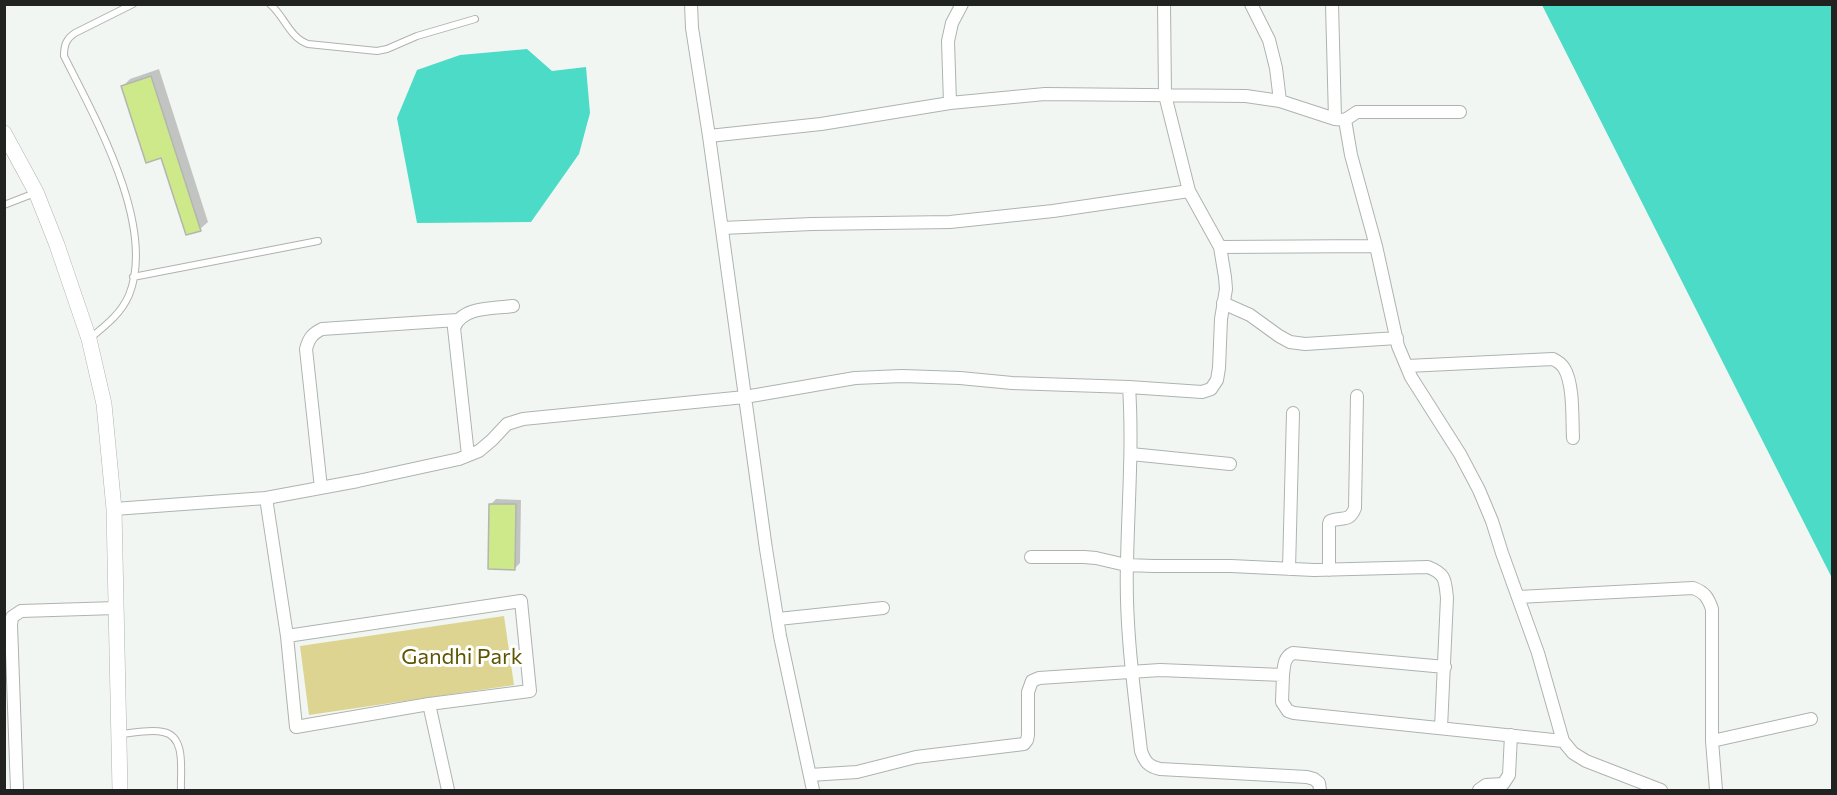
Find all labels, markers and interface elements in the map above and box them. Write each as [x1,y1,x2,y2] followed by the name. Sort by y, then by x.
[401,644,523,670] park label: Gandhi Park

